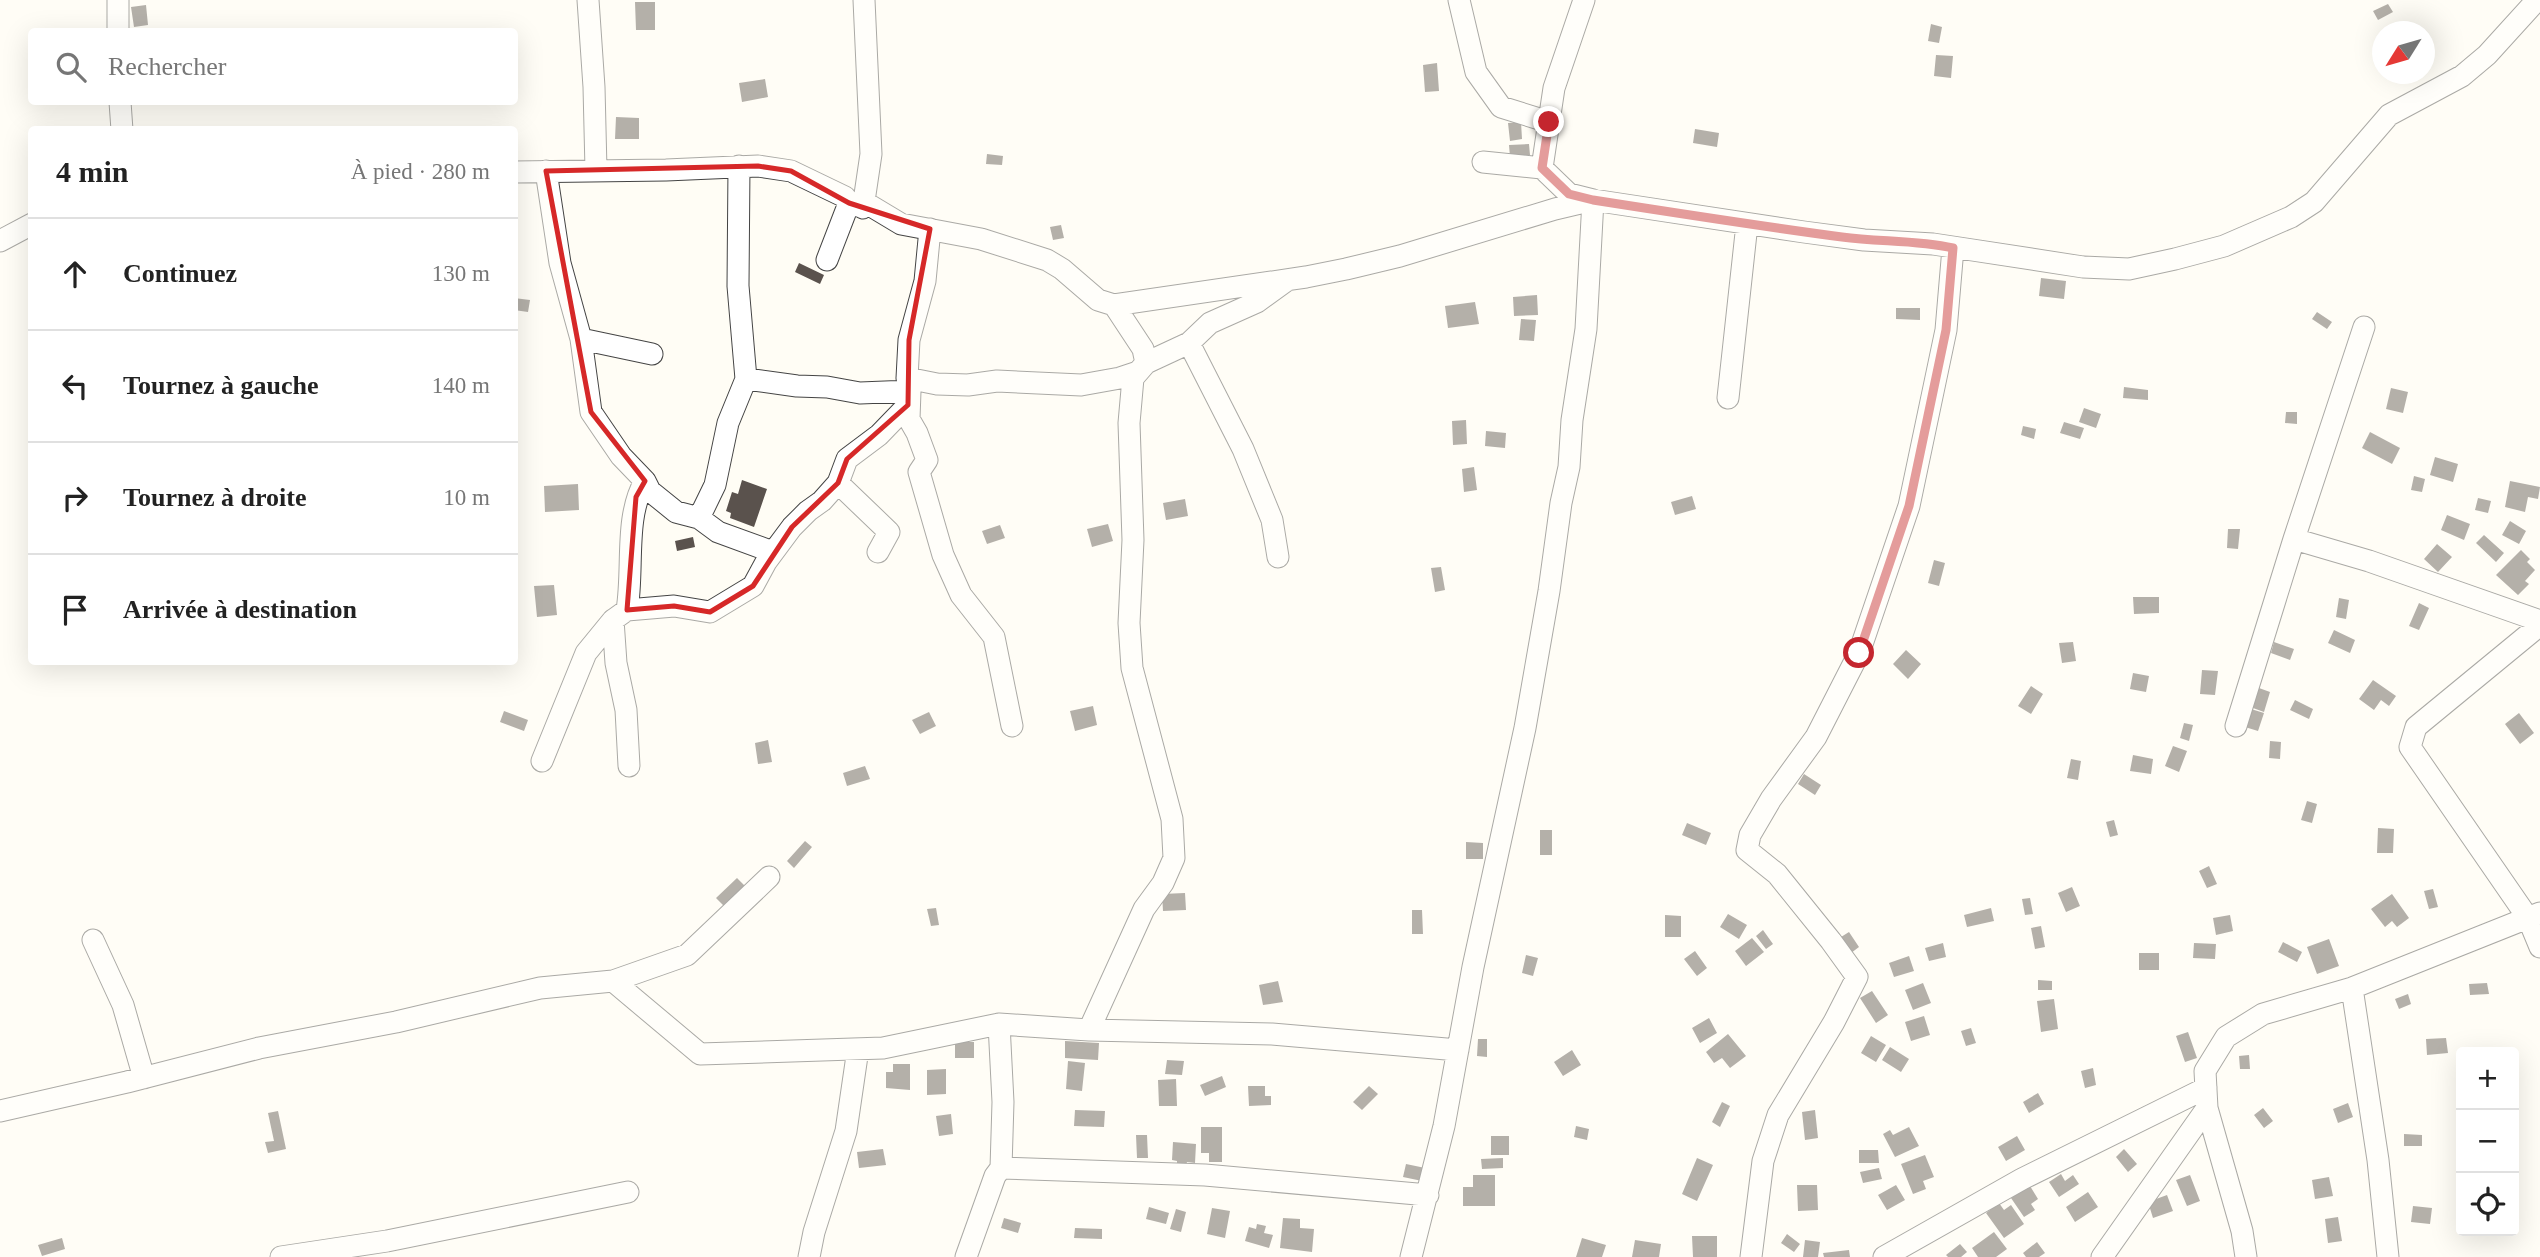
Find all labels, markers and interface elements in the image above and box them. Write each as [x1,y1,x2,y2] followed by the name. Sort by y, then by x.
[2372,21,2435,84] north arrow
[28,28,518,105] search box
[52,48,90,86] icon: search
[108,52,226,81] text: Rechercher
[1533,106,1564,137] route end
[56,155,129,188] text: 4 min
[351,159,490,184] text: À pied · 280 m
[56,255,94,293] icon: ahead
[123,259,237,288] text: Continuez
[432,261,490,286] text: 130 m
[56,367,94,405] icon: left
[123,371,319,400] text: Tournez à gauche
[432,373,490,398] text: 140 m
[56,479,94,517] icon: right
[123,483,306,512] text: Tournez à droite
[443,485,490,510] text: 10 m
[56,591,94,629] icon: arrive
[123,595,357,624] text: Arrivée à destination
[1843,637,1874,668] route start
[2456,1047,2519,1236] map controls
[2456,1047,2519,1110] button: +
[2456,1110,2519,1173] button: −
[2456,1173,2519,1236] button: locate

